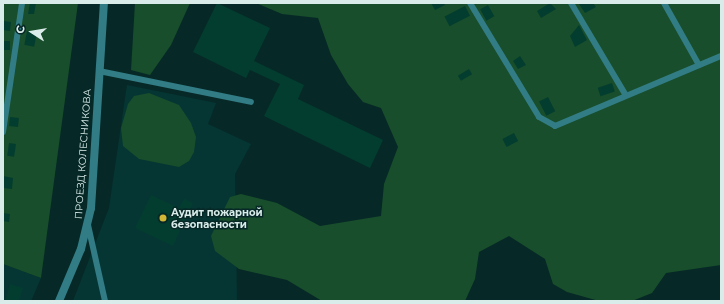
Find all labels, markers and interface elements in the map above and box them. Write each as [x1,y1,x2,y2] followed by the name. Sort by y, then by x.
[12,12,52,52] north arrow
[13,24,28,35] text: С
[72,88,94,220] street label: ПРОЕЗД КОЛЕСНИКОВА
[171,206,263,230] place label: Аудит пожарной безопасности
[158,213,168,223] marker: Аудит пожарной безопасности

